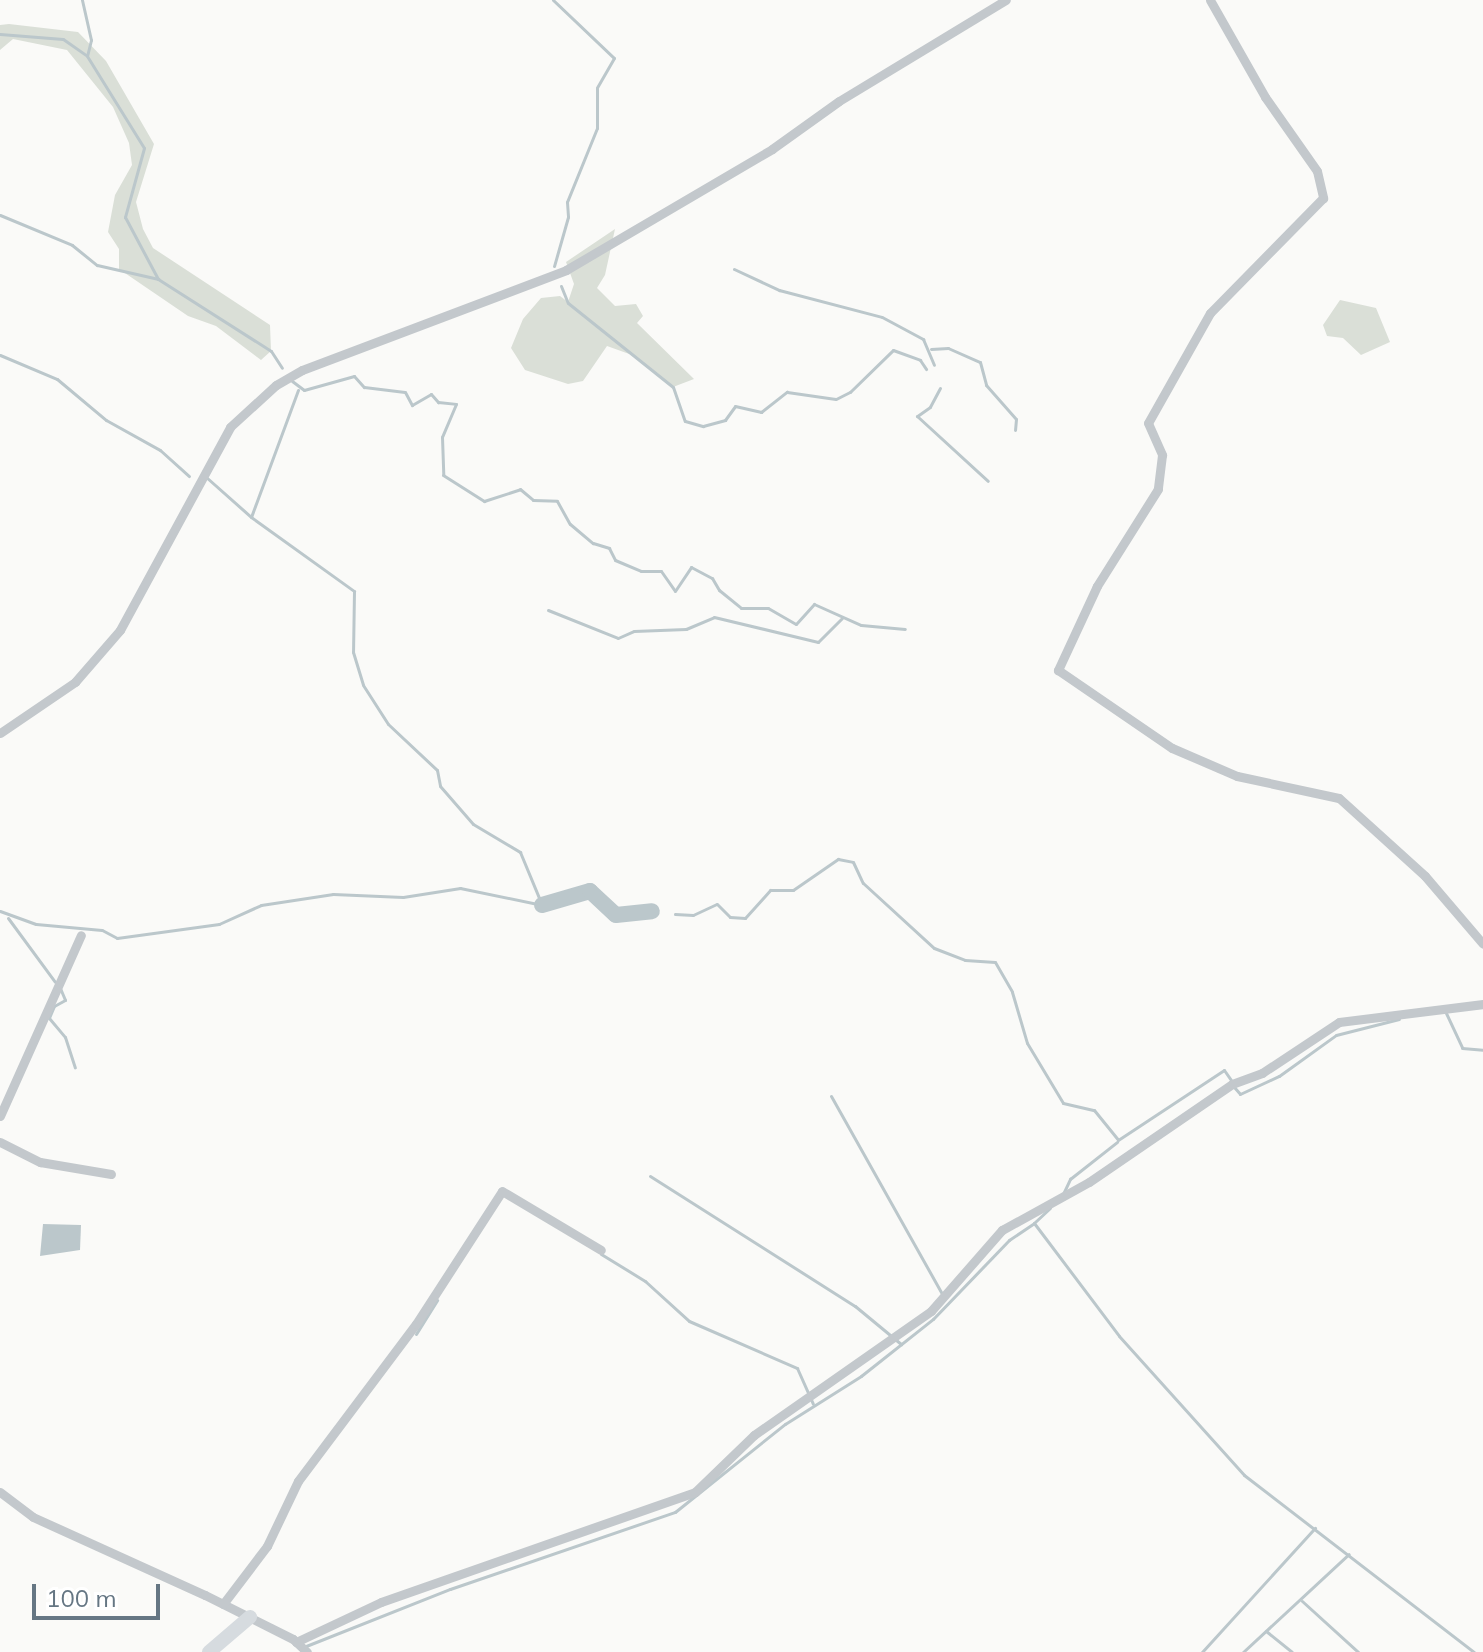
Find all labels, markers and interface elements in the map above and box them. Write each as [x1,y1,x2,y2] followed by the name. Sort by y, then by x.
[36,1568,164,1618] scale bar
[46,1583,117,1613] text: 100 m

